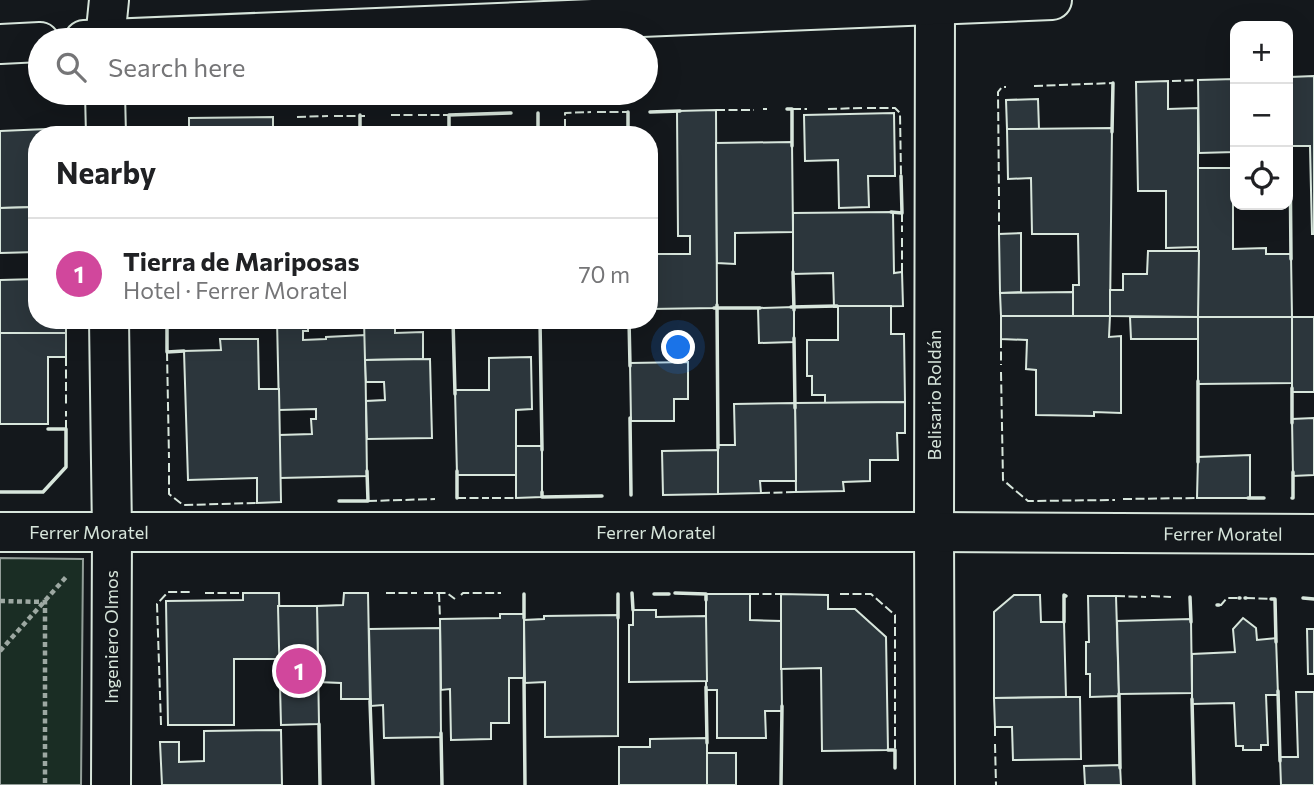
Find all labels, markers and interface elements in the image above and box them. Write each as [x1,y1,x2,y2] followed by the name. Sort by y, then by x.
[1230,21,1293,210] map controls
[1230,21,1293,84] button: +
[28,28,658,105] search box
[52,48,90,86] icon: search
[108,51,246,82] text: Search here
[1230,84,1293,147] button: −
[1230,147,1293,210] button: locate
[56,153,156,190] text: Nearby
[123,245,360,276] text: Tierra de Mariposas
[74,260,84,288] text: 1
[578,260,630,288] text: 70 m
[123,276,348,304] text: Hotel · Ferrer Moratel
[661,330,695,364] your location
[923,330,945,460] street label: Belisario Roldán
[29,521,149,543] street label: Ferrer Moratel
[596,521,716,543] street label: Ferrer Moratel
[1163,522,1283,545] street label: Ferrer Moratel
[100,570,122,704] street label: Ingeniero Olmos
[276,645,322,697] pin: 1

